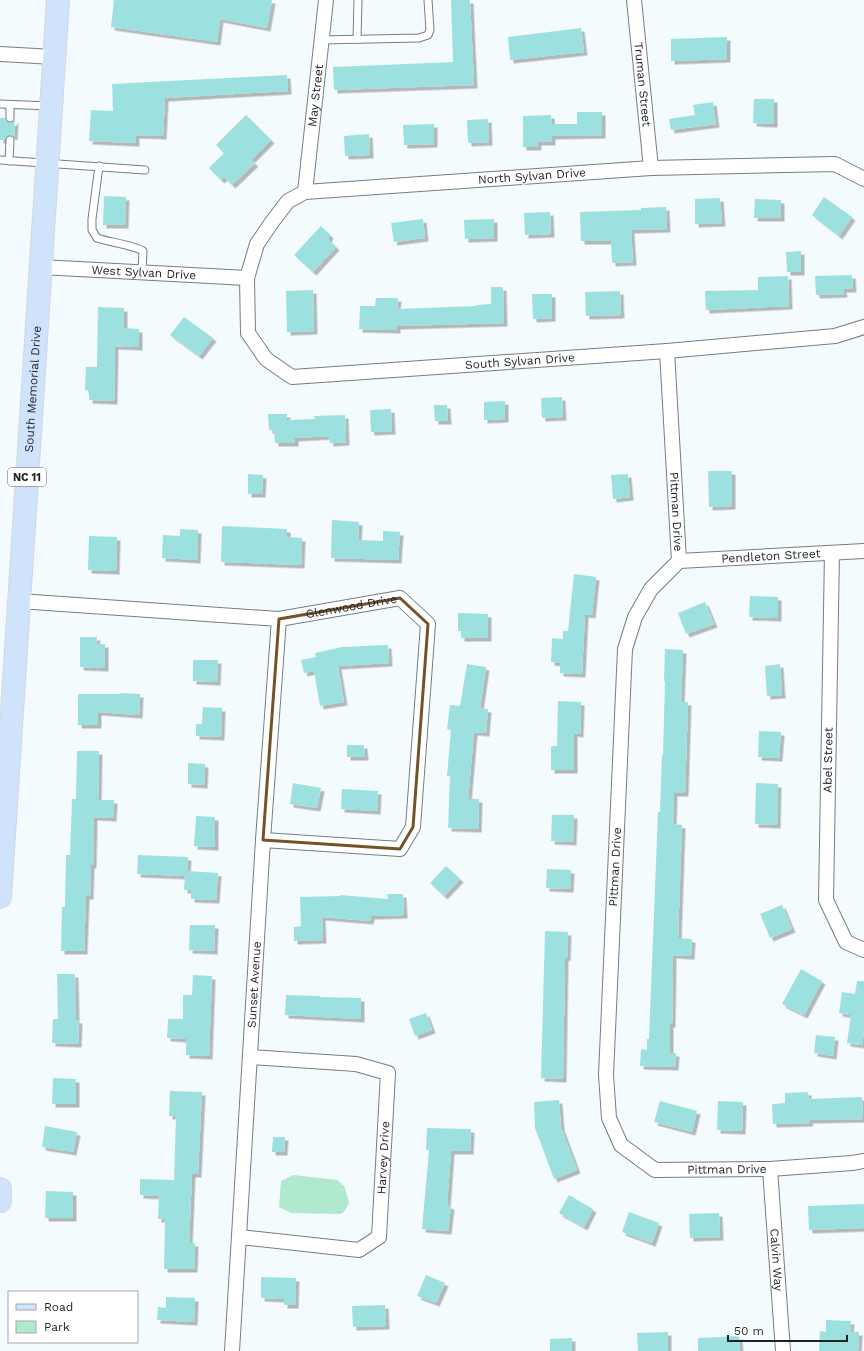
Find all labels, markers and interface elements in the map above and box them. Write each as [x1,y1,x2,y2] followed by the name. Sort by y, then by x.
[631,42,654,127] street label: Truman Street
[305,64,326,128] street label: May Street
[478,165,587,187] street label: North Sylvan Drive
[91,263,197,282] street label: West Sylvan Drive
[22,325,44,453] street label: South Memorial Drive
[465,350,575,372] street label: South Sylvan Drive
[8,468,46,486] road number: NC 11
[667,472,685,552] street label: Pittman Drive
[721,546,821,566] street label: Pendleton Street
[305,592,398,621] street label: Glenwood Drive
[820,727,836,793] street label: Abel Street
[606,827,624,907] street label: Pittman Drive
[245,941,264,1028] street label: Sunset Avenue
[374,1121,392,1195] street label: Harvey Drive
[687,1162,767,1177] street label: Pittman Drive
[767,1228,786,1292] street label: Calvin Way
[8,1291,138,1343] legend
[44,1300,73,1314] text: Road
[728,1317,847,1343] scale bar
[44,1320,70,1334] text: Park
[734,1324,764,1338] text: 50 m

